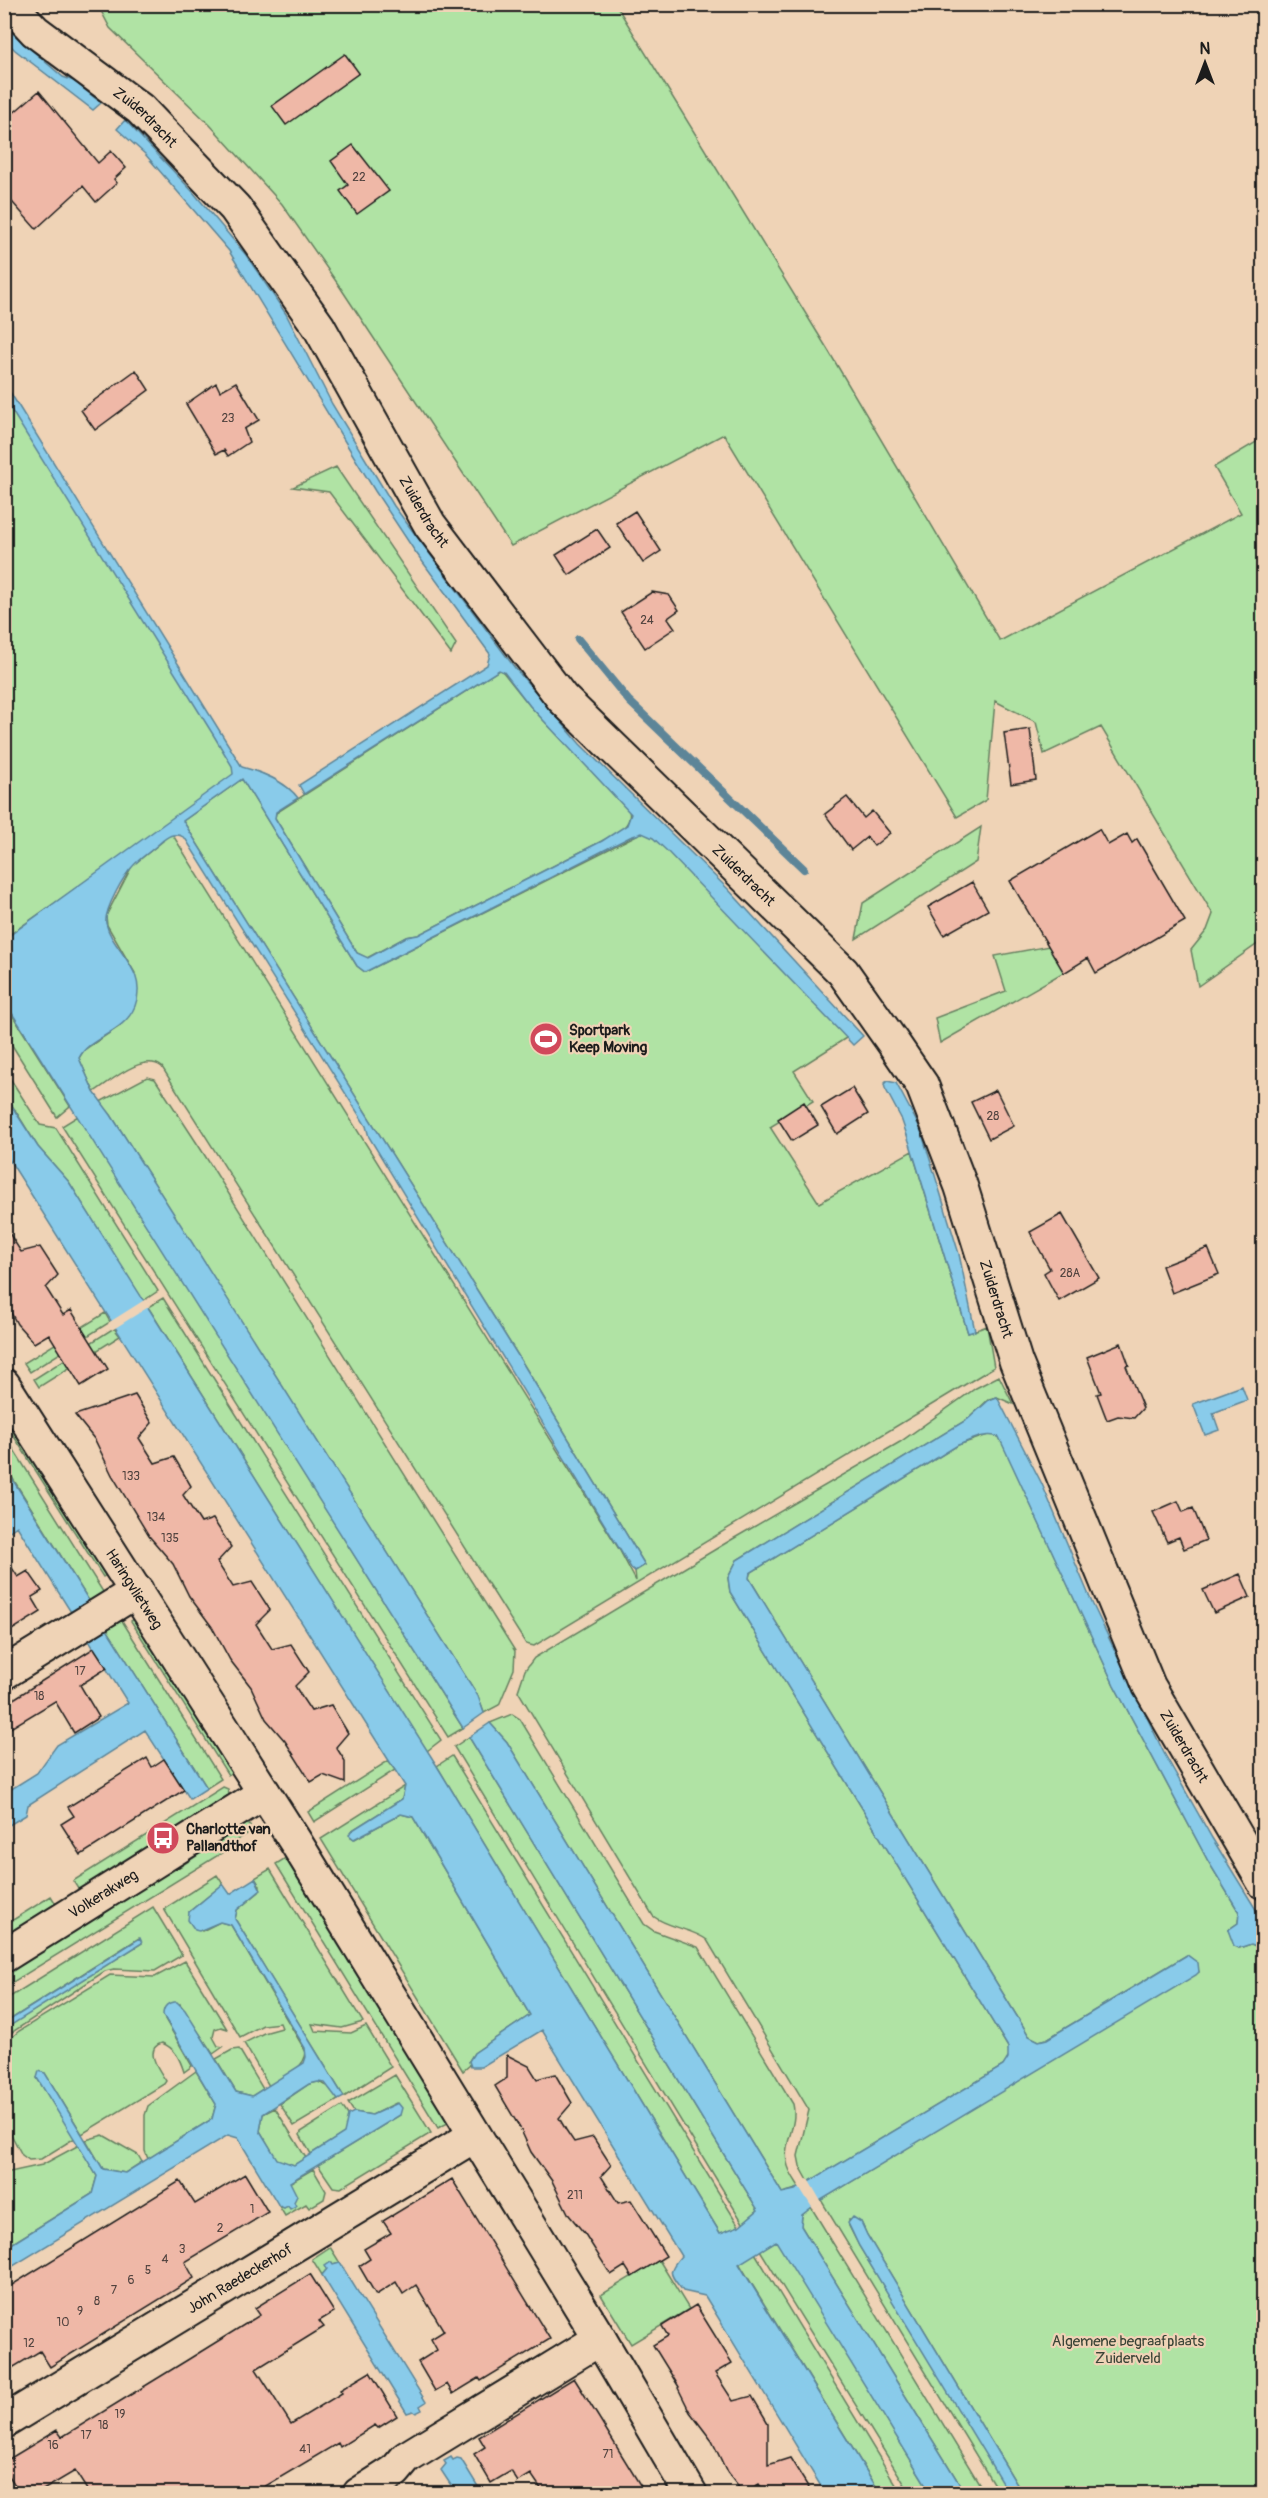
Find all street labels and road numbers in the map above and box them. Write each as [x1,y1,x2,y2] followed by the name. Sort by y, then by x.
[109,83,182,153] street label: Zuiderdracht
[394,473,453,552] street label: Zuiderdracht
[708,841,780,911] street label: Zuiderdracht
[975,1258,1017,1341] street label: Zuiderdracht
[101,1545,167,1633] street label: Haringvlietweg
[1155,1707,1213,1787] street label: Zuiderdracht
[65,1866,141,1923] street label: Volkerakweg
[184,2240,296,2318] street label: John Raedeckerhof

